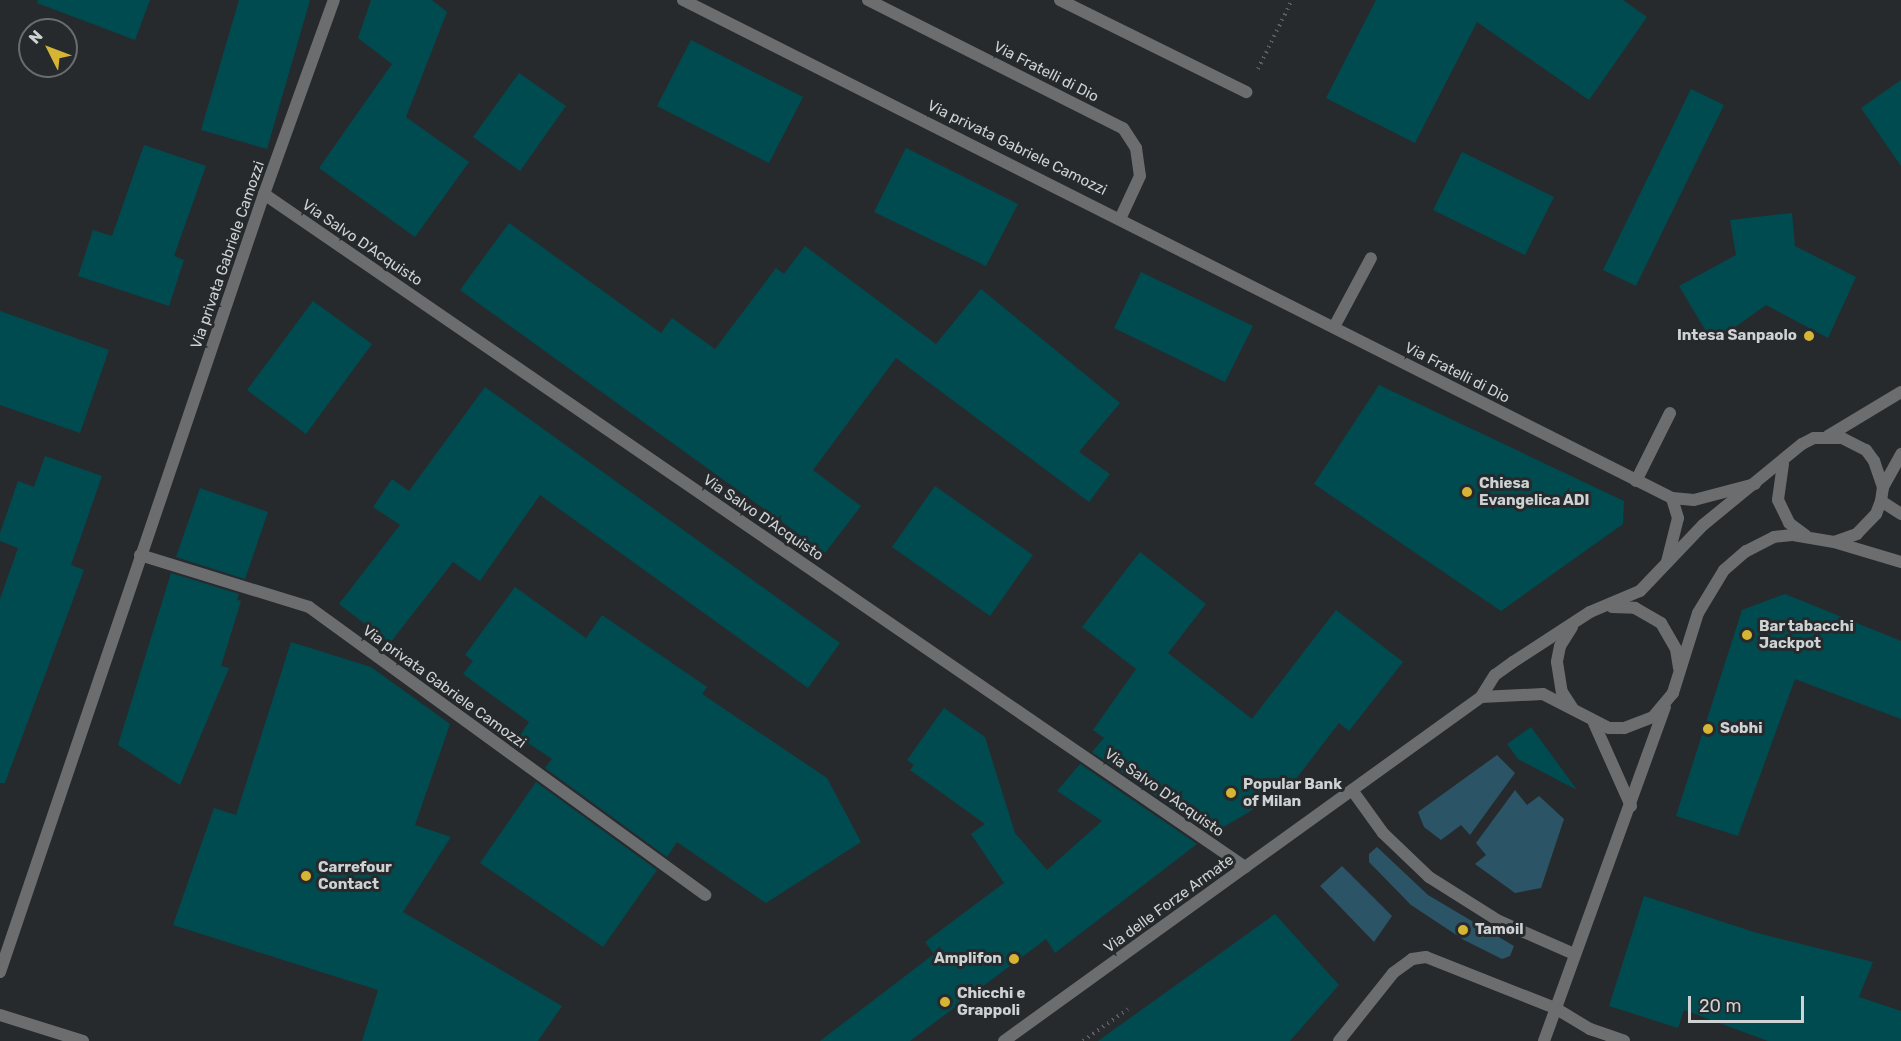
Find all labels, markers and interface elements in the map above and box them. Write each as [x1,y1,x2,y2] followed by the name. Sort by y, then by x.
[18,18,78,78] north arrow
[25,26,47,48] text: N
[991,38,1101,106] street label: Via Fratelli di Dio
[924,97,1110,199] street label: Via privata Gabriele Camozzi
[187,159,269,351] street label: Via privata Gabriele Camozzi
[298,196,426,290] street label: Via Salvo D'Acquisto
[1677,327,1797,345] place label: Intesa Sanpaolo
[1802,329,1816,343] marker: Intesa Sanpaolo
[1402,339,1512,407] street label: Via Fratelli di Dio
[699,471,827,565] street label: Via Salvo D'Acquisto
[1479,474,1590,509] place label: Chiesa Evangelica ADI
[1460,485,1474,499] marker: Chiesa Evangelica ADI
[1759,617,1854,652] place label: Bar tabacchi Jackpot
[359,622,529,752] street label: Via privata Gabriele Camozzi
[1740,628,1754,642] marker: Bar tabacchi Jackpot
[1720,720,1763,738] place label: Sobhi
[1701,722,1715,736] marker: Sobhi
[1101,745,1227,841] street label: Via Salvo D'Acquisto
[1243,775,1342,810] place label: Popular Bank of Milan
[1224,786,1238,800] marker: Popular Bank of Milan
[1101,851,1237,957] street label: Via delle Forze Armate
[318,858,392,893] place label: Carrefour Contact
[299,869,313,883] marker: Carrefour Contact
[1475,921,1523,939] place label: Tamoil
[1456,923,1470,937] marker: Tamoil
[934,950,1002,968] place label: Amplifon
[1007,952,1021,966] marker: Amplifon
[957,984,1025,1019] place label: Chicchi e Grappoli
[1691,984,1806,1022] scale bar
[938,995,952,1009] marker: Chicchi e Grappoli
[1699,995,1741,1017] text: 20 m

